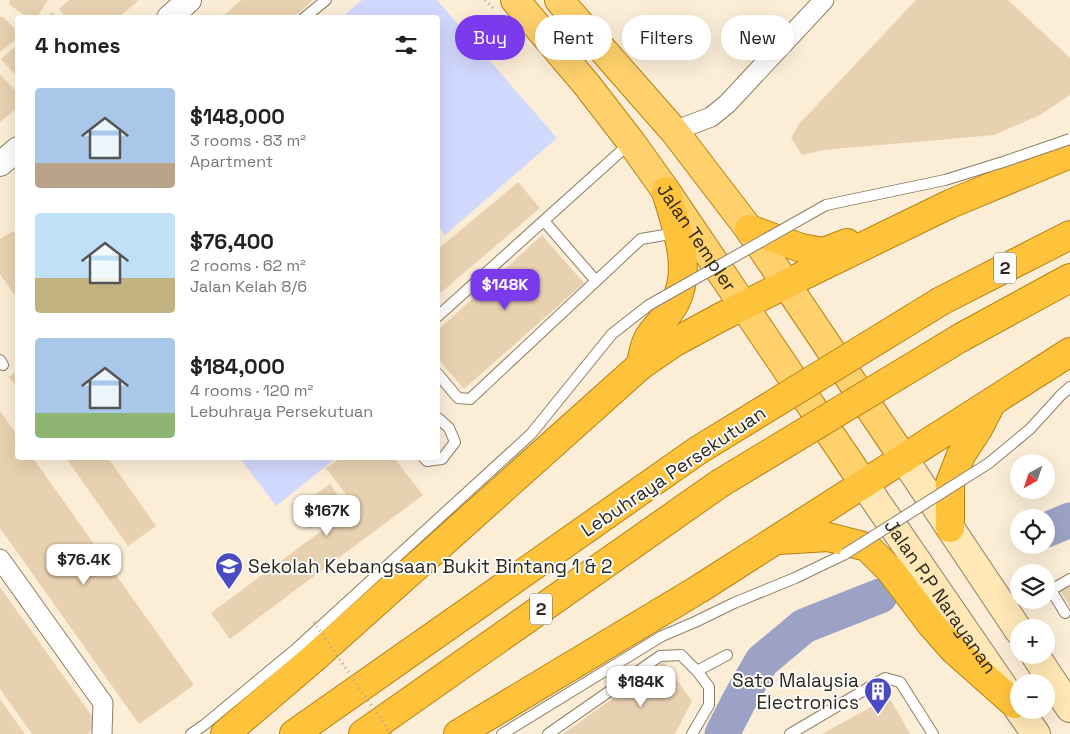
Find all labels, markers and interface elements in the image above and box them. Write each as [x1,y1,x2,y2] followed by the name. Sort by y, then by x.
[455,15,525,60] chip: Buy
[535,15,612,60] chip: Rent
[622,15,711,60] chip: Filters
[721,15,794,60] chip: New
[392,31,420,59] icon: filters
[35,32,121,59] text: 4 homes
[190,103,285,130] text: $148,000
[75,108,135,168] icon: home
[190,130,306,151] text: 3 rooms · 83 m²
[190,151,273,172] text: Apartment
[651,178,742,296] street label: Jalan Templer
[190,228,274,255] text: $76,400
[75,233,135,293] icon: home
[994,252,1016,284] road number: 2
[190,255,306,276] text: 2 rooms · 62 m²
[470,268,540,311] pin: $148K
[482,274,528,295] text: $148K
[190,276,307,297] text: Jalan Kelah 8/6
[190,353,285,380] text: $184,000
[75,358,135,418] icon: home
[190,380,313,401] text: 4 rooms · 120 m²
[576,400,770,543] street label: Lebuhraya Persekutuan
[190,401,373,422] text: Lebuhraya Persekutuan
[1010,454,1055,499] north arrow
[1010,454,1055,719] map controls
[292,494,362,537] pin: $167K
[304,500,350,521] text: $167K
[1010,509,1055,554] button: locate
[879,514,1002,679] street label: Jalan P.P Narayanan
[43,544,125,586] pin: $76.4K
[57,549,111,570] text: $76.4K
[214,551,244,590] school or university icon: Sekolah Kebangsaan Bukit Bintang 1 & 2
[248,554,613,579] place label: Sekolah Kebangsaan Bukit Bintang 1 & 2
[1010,564,1055,609] button: layers
[530,594,552,624] road number: 2
[1010,619,1055,664] button: +
[606,666,676,708] pin: $184K
[732,668,859,715] place label: Sato Malaysia Electronics
[618,671,664,692] text: $184K
[1010,674,1055,719] button: −
[863,676,893,715] building icon: Sato Malaysia Electronics

